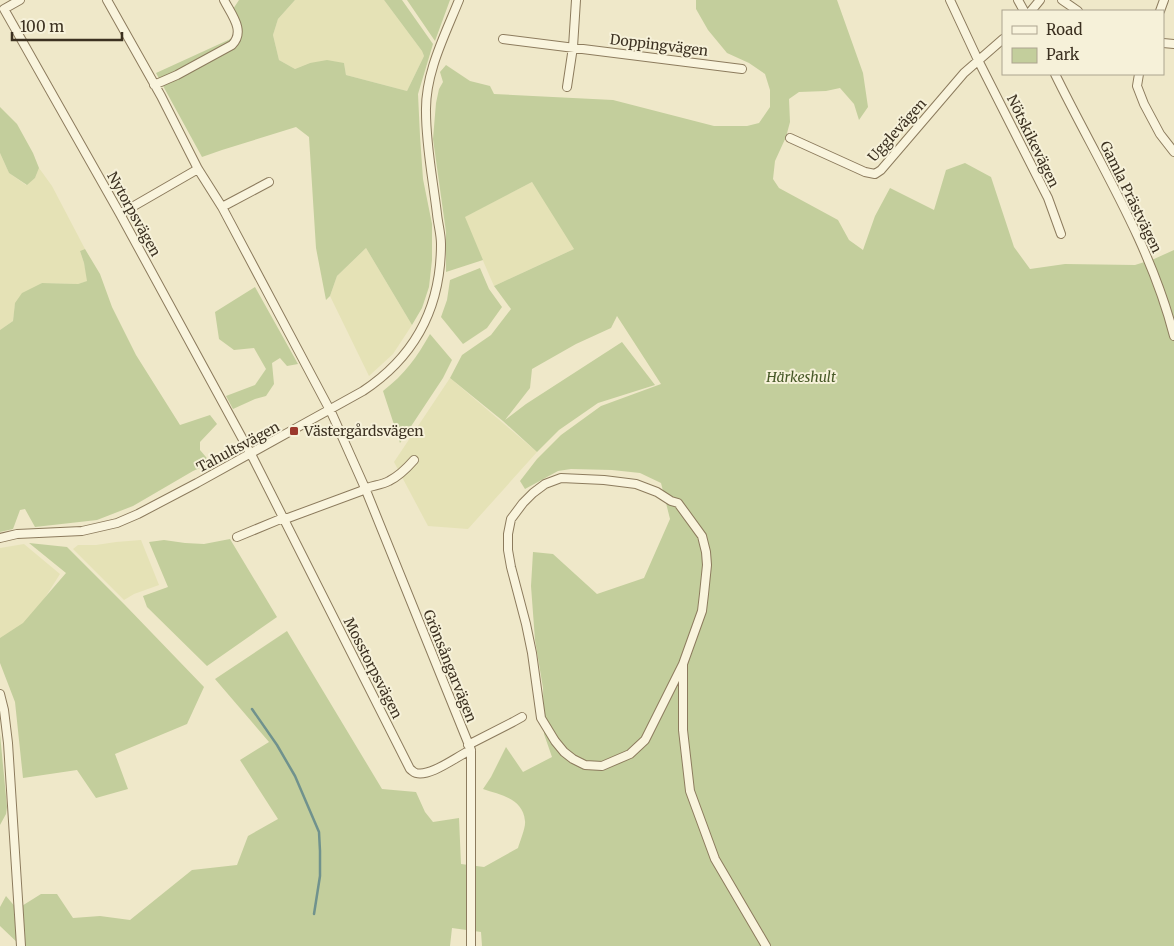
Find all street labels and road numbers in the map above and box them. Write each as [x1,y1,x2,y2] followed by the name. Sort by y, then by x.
[609,30,709,60] street label: Doppingvägen
[1003,92,1063,190] street label: Nötskikevägen
[864,95,930,165] street label: Ugglevägen
[1096,138,1166,256] street label: Gamla Prästvägen
[103,168,165,260] street label: Nytorpsvägen
[193,418,283,476] street label: Tahultsvägen
[419,607,481,725] street label: Grönsångarvägen
[340,614,406,722] street label: Mosstorpsvägen

